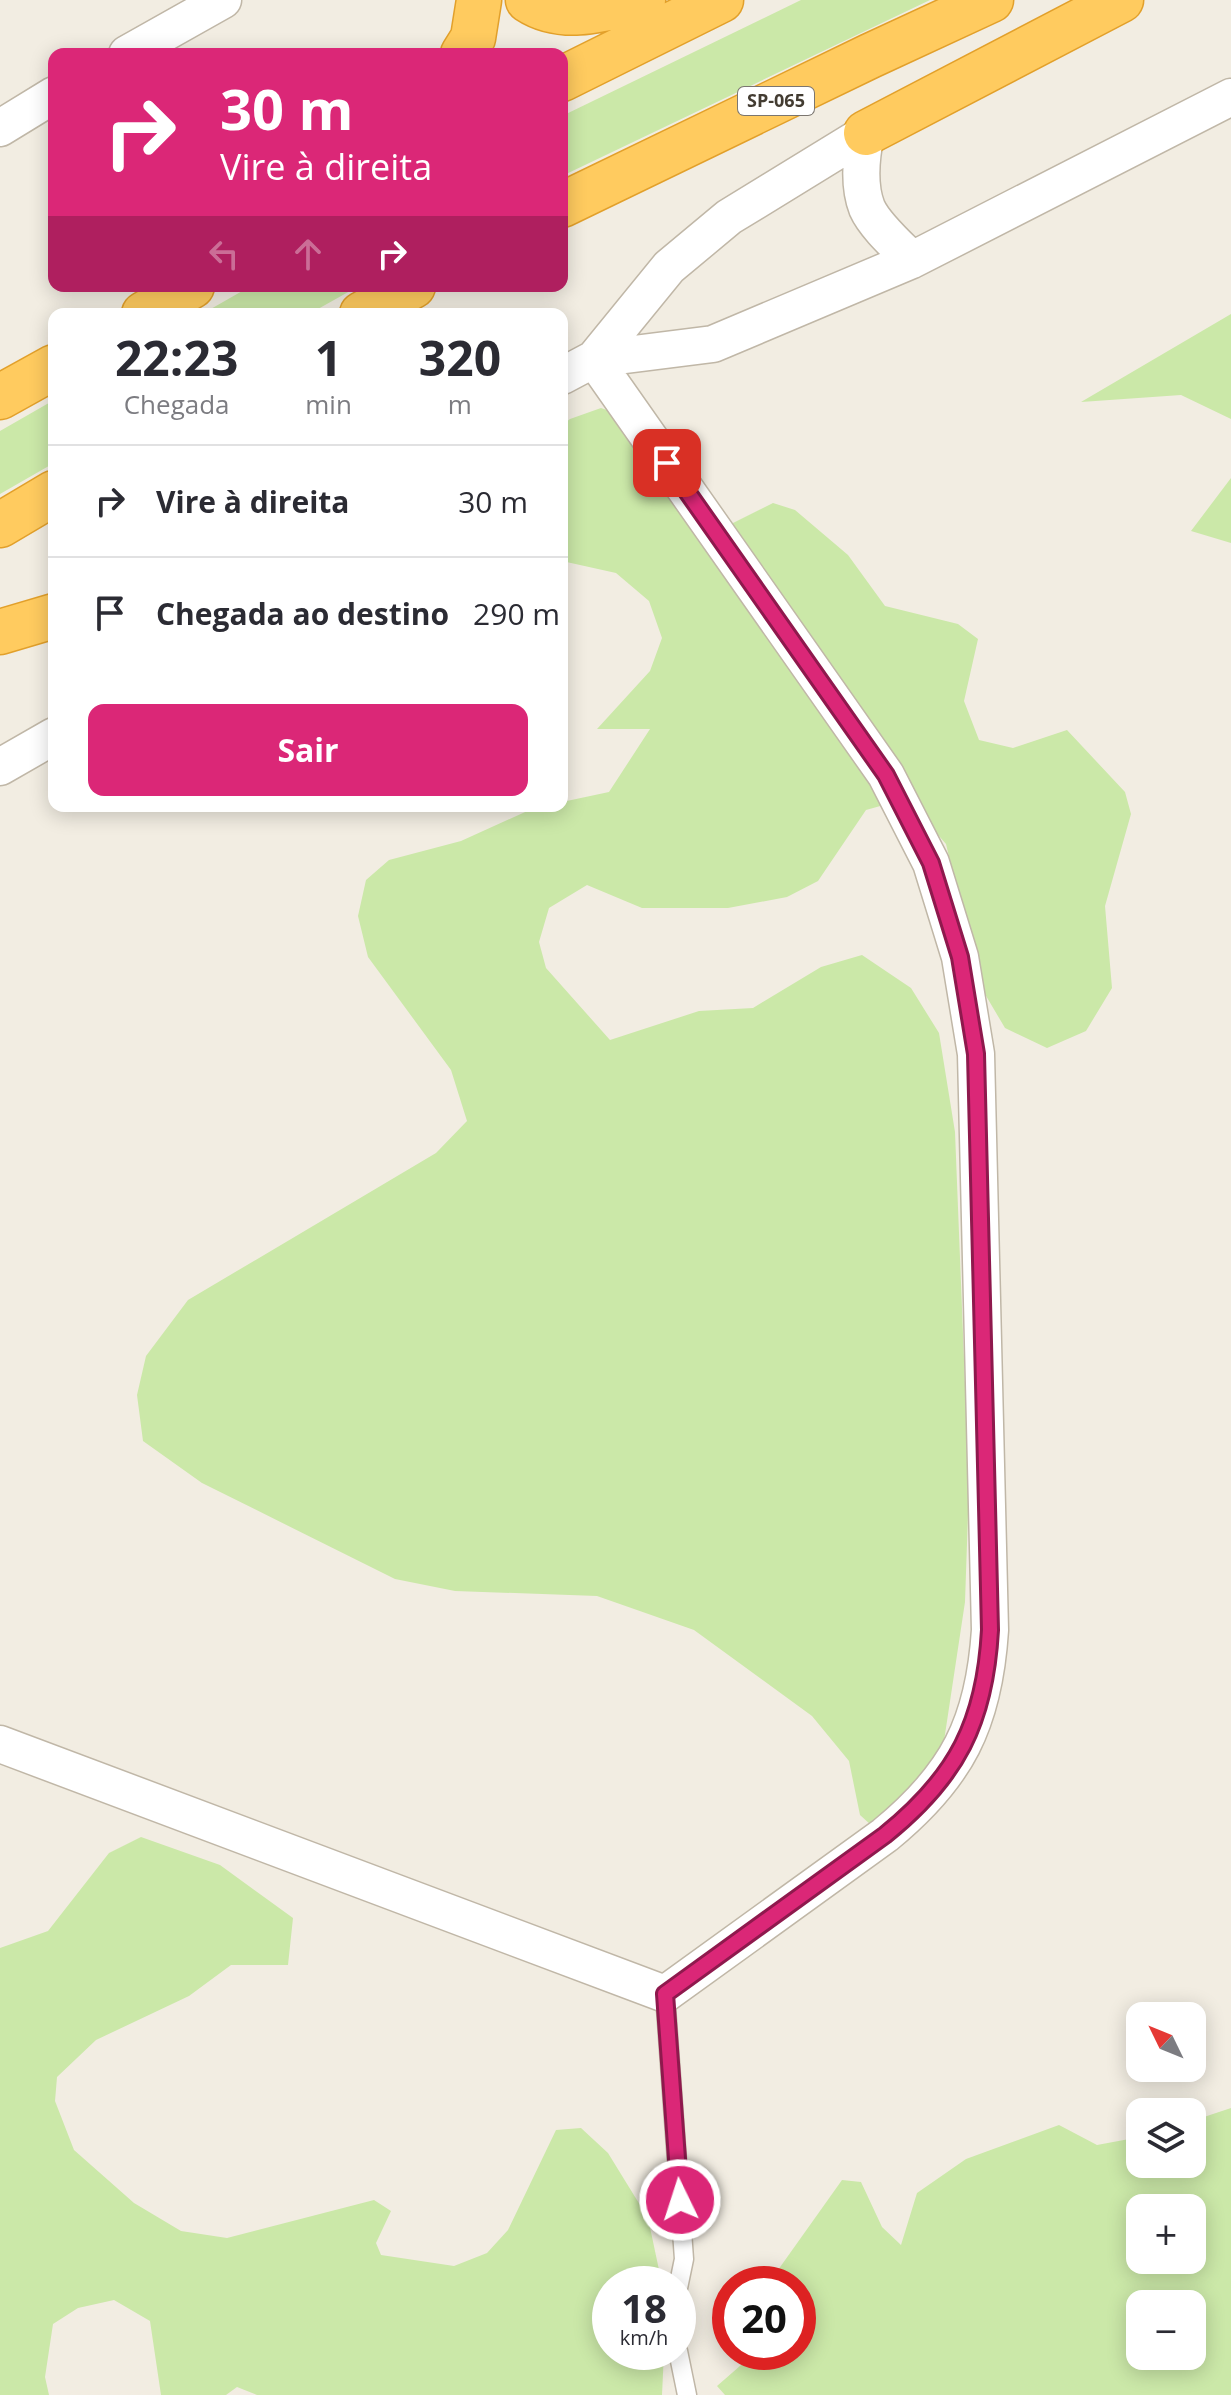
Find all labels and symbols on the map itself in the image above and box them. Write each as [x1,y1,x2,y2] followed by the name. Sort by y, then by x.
[738,87,814,115] road number: SP-065
[633,429,701,497] pin
[1126,2002,1206,2082] north arrow
[638,2158,722,2242] position arrow
[712,2266,816,2370] speed limit sign: 20

